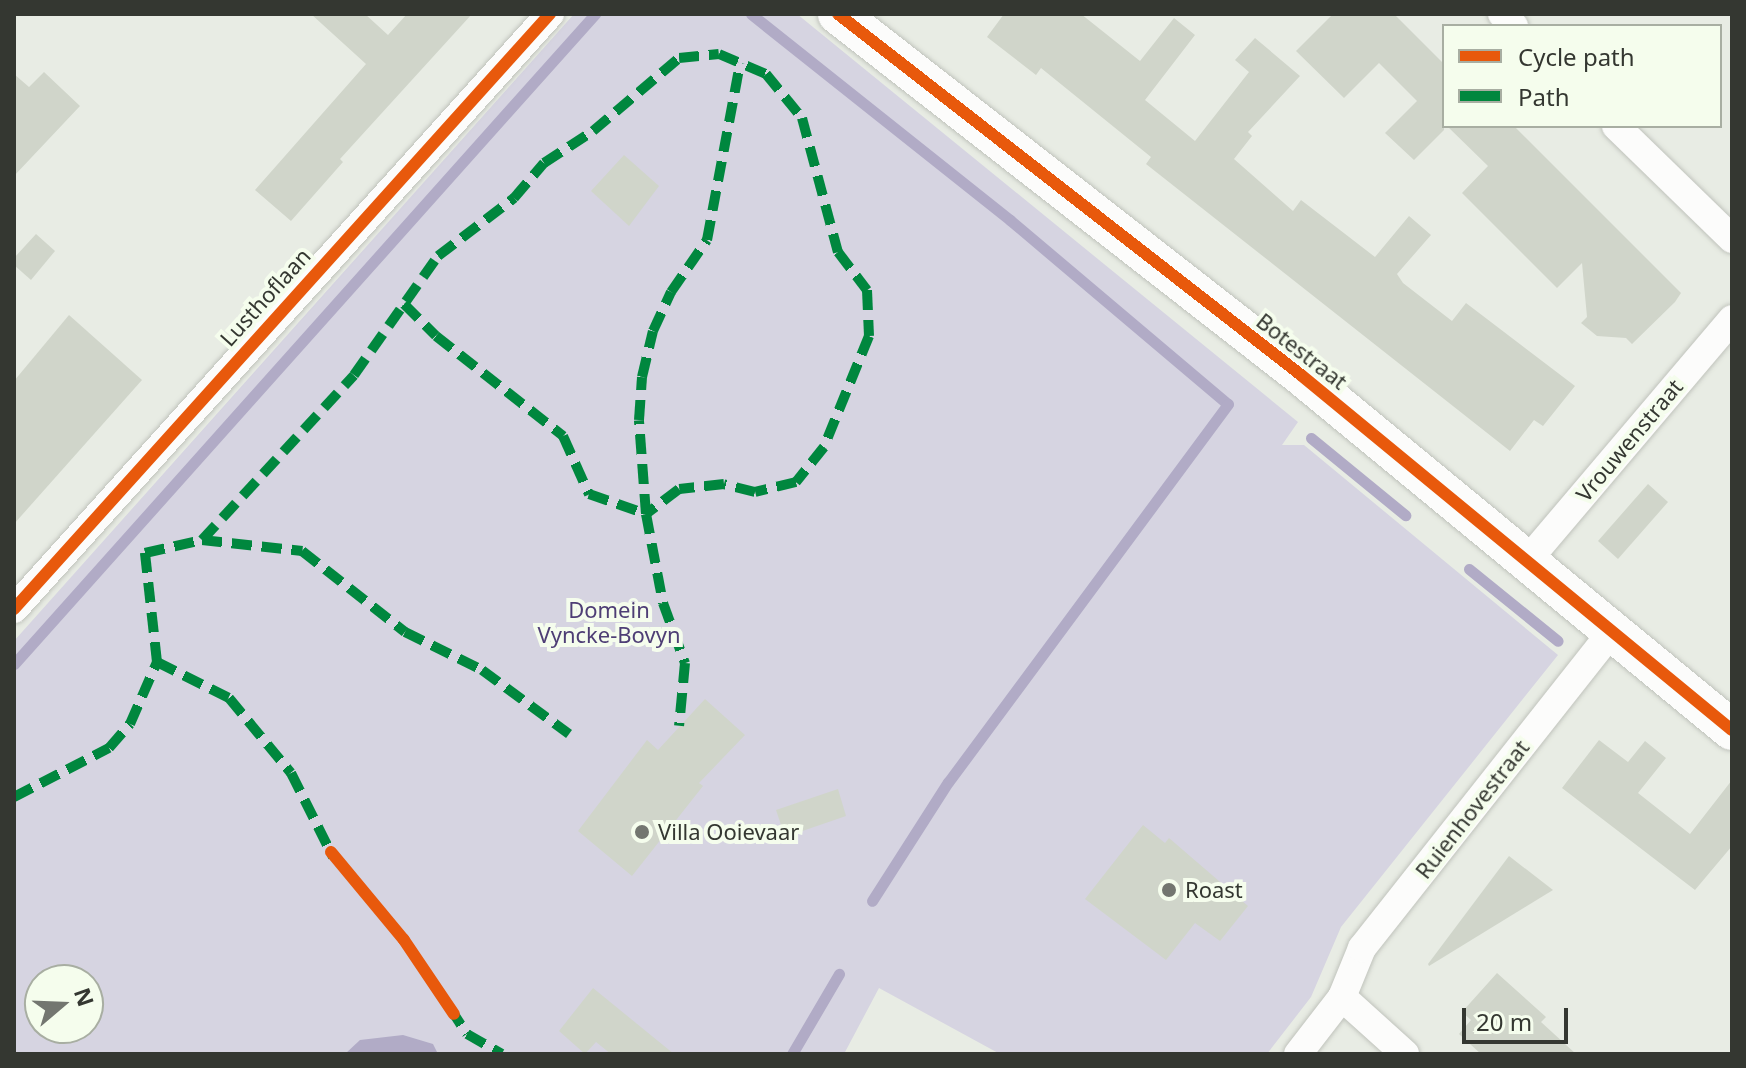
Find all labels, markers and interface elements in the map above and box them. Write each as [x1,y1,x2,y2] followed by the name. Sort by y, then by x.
[1442,24,1722,128] legend
[1518,40,1635,73] text: Cycle path
[1518,80,1569,113] text: Path
[214,243,316,351] street label: Lusthoflaan
[1251,307,1353,395] street label: Botestraat
[1570,373,1688,507] street label: Vrouwenstraat
[538,596,680,648] park label: Domein Vyncke-Bovyn
[1410,734,1534,884] street label: Ruienhovestraat
[658,819,799,845] place label: Villa Ooievaar
[633,823,651,841] marker: Villa Ooievaar
[1185,877,1243,903] place label: Roast
[1160,881,1178,899] marker: Roast
[24,964,104,1044] north arrow
[68,983,102,1010] text: N
[1466,992,1572,1042] scale bar
[1476,1005,1532,1038] text: 20 m

